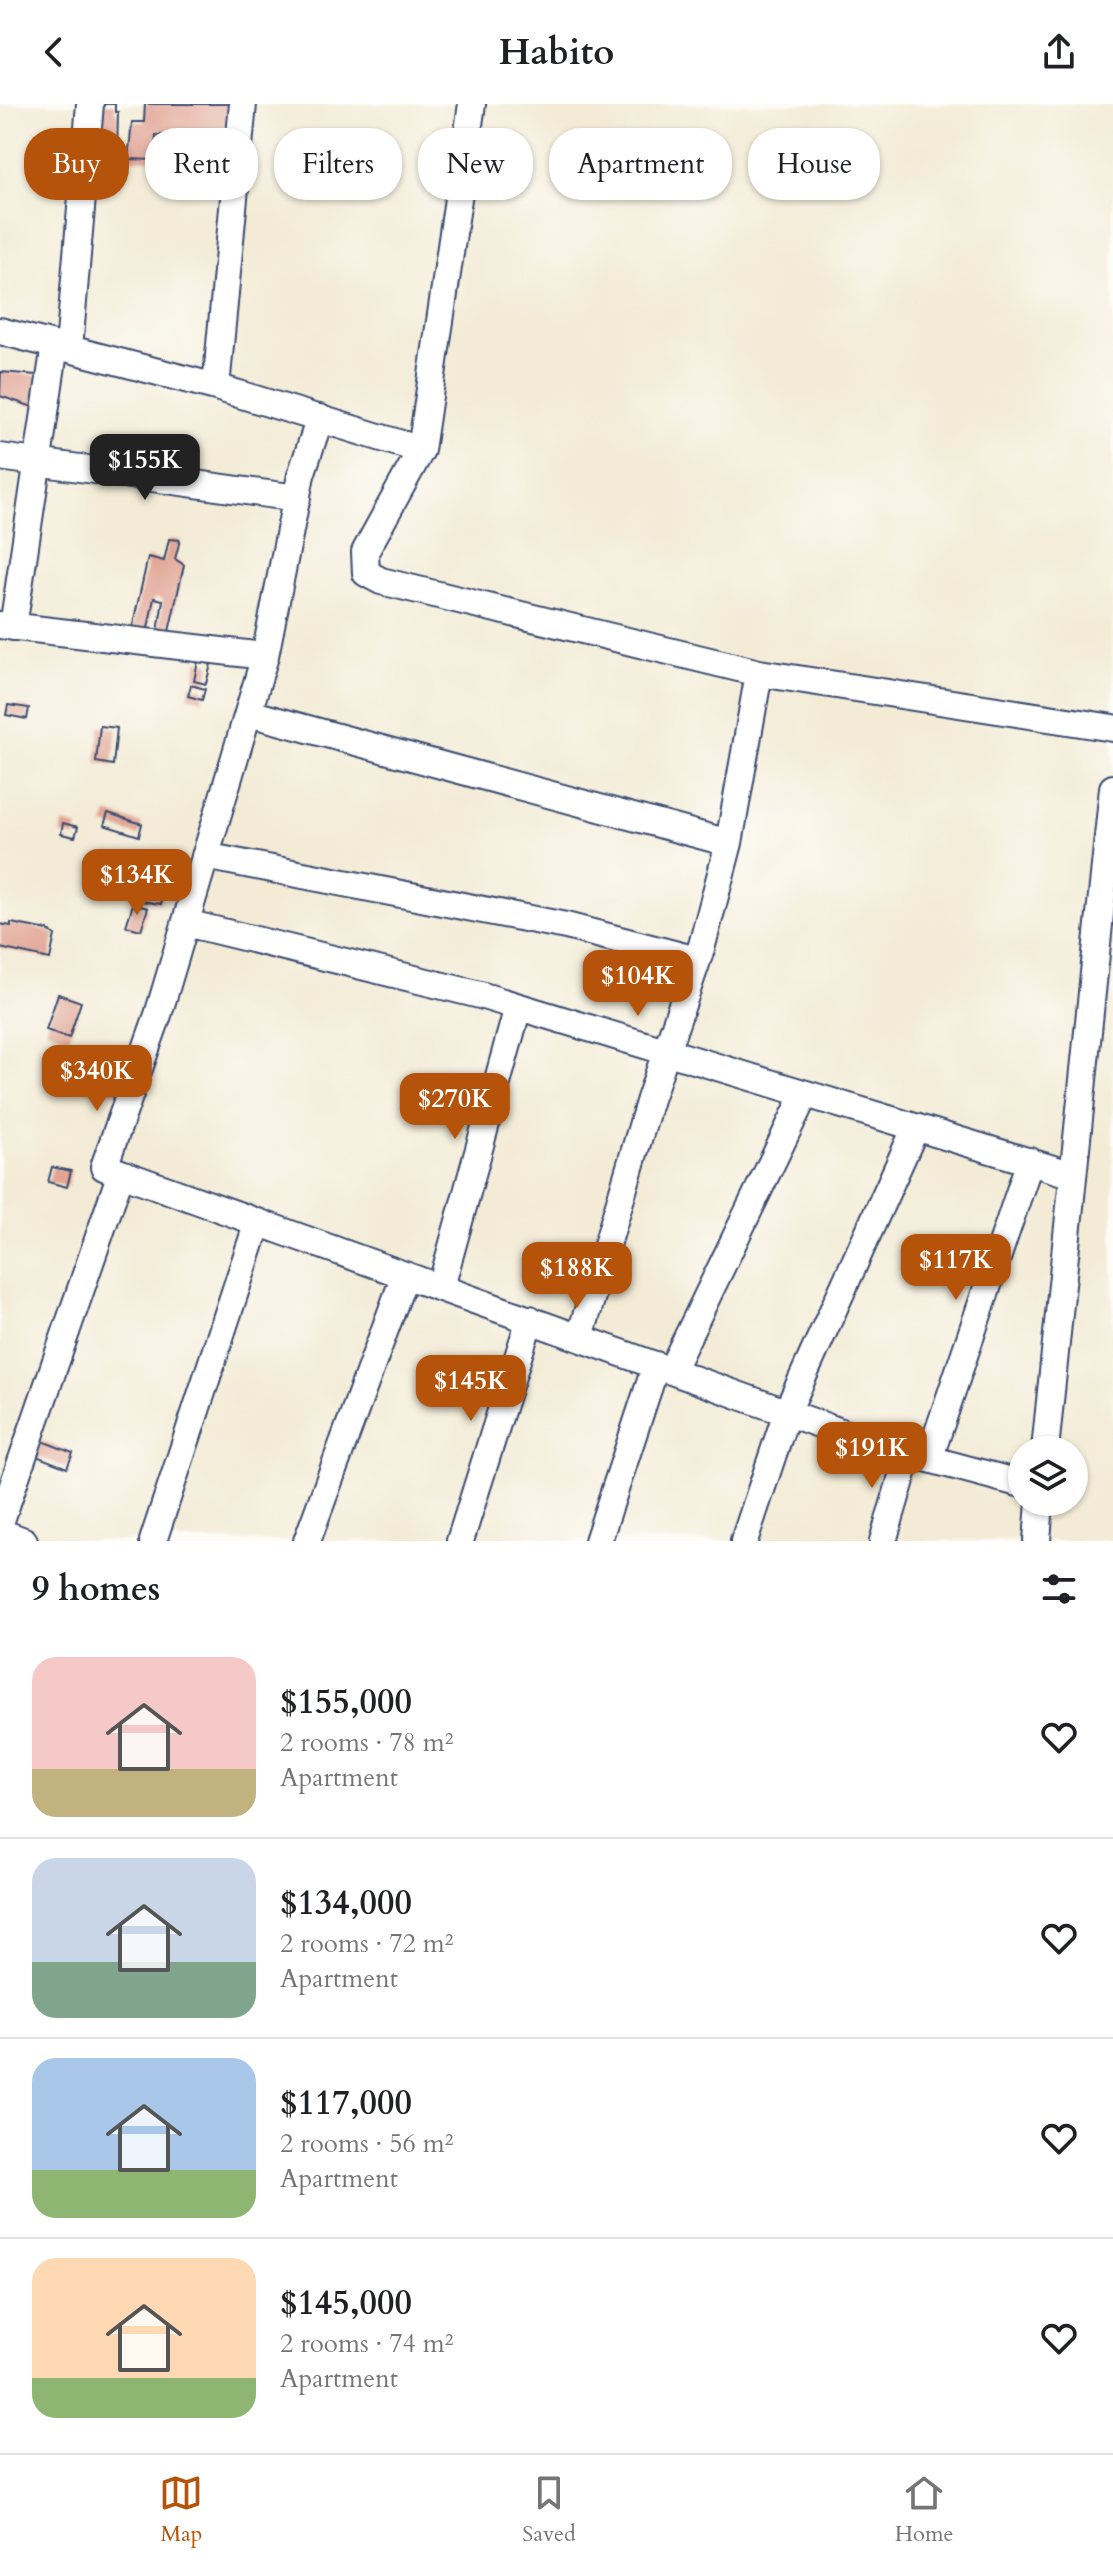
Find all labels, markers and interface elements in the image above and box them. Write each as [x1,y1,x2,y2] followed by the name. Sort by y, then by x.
[499,28,614,77] text: Habito
[32,30,76,74] icon: back
[1037,30,1081,74] icon: share
[24,128,129,200] chip: Buy
[145,128,258,200] chip: Rent
[274,128,402,200] chip: Filters
[418,128,533,200] chip: New
[549,128,732,200] chip: Apartment
[748,128,880,200] chip: House
[89,434,201,502] pin: $155K
[108,442,182,477] text: $155K
[81,849,193,917] pin: $134K
[100,857,174,892] text: $134K
[582,950,694,1018] pin: $104K
[601,958,675,993] text: $104K
[41,1045,153,1113] pin: $340K
[60,1053,134,1088] text: $340K
[399,1073,511,1141] pin: $270K
[418,1081,492,1116] text: $270K
[900,1234,1012,1302] pin: $117K
[521,1242,633,1310] pin: $188K
[919,1242,993,1277] text: $117K
[540,1250,614,1285] text: $188K
[415,1355,527,1423] pin: $145K
[434,1363,508,1398] text: $145K
[816,1422,928,1490] pin: $191K
[835,1430,909,1465] text: $191K
[1008,1436,1088,1516] map controls
[1008,1436,1088,1516] button: layers
[32,1566,160,1612] text: 9 homes
[1037,1567,1081,1611] icon: filters
[280,1679,412,1725] text: $155,000
[96,1689,192,1785] icon: home
[1037,1715,1081,1759] icon: heart
[280,1725,453,1760] text: 2 rooms · 78 m²
[280,1760,398,1795] text: Apartment
[280,1880,412,1926] text: $134,000
[96,1890,192,1986] icon: home
[1037,1916,1081,1960] icon: heart
[280,1926,453,1961] text: 2 rooms · 72 m²
[280,1961,398,1996] text: Apartment
[280,2080,412,2126] text: $117,000
[96,2090,192,2186] icon: home
[1037,2116,1081,2160] icon: heart
[280,2126,453,2161] text: 2 rooms · 56 m²
[280,2161,398,2196] text: Apartment
[280,2280,412,2326] text: $145,000
[96,2290,192,2386] icon: home
[1037,2316,1081,2360] icon: heart
[280,2326,453,2361] text: 2 rooms · 74 m²
[280,2361,398,2396] text: Apartment
[159,2471,203,2549] tab: Map
[522,2471,576,2549] tab: Saved
[895,2471,954,2549] tab: Home

